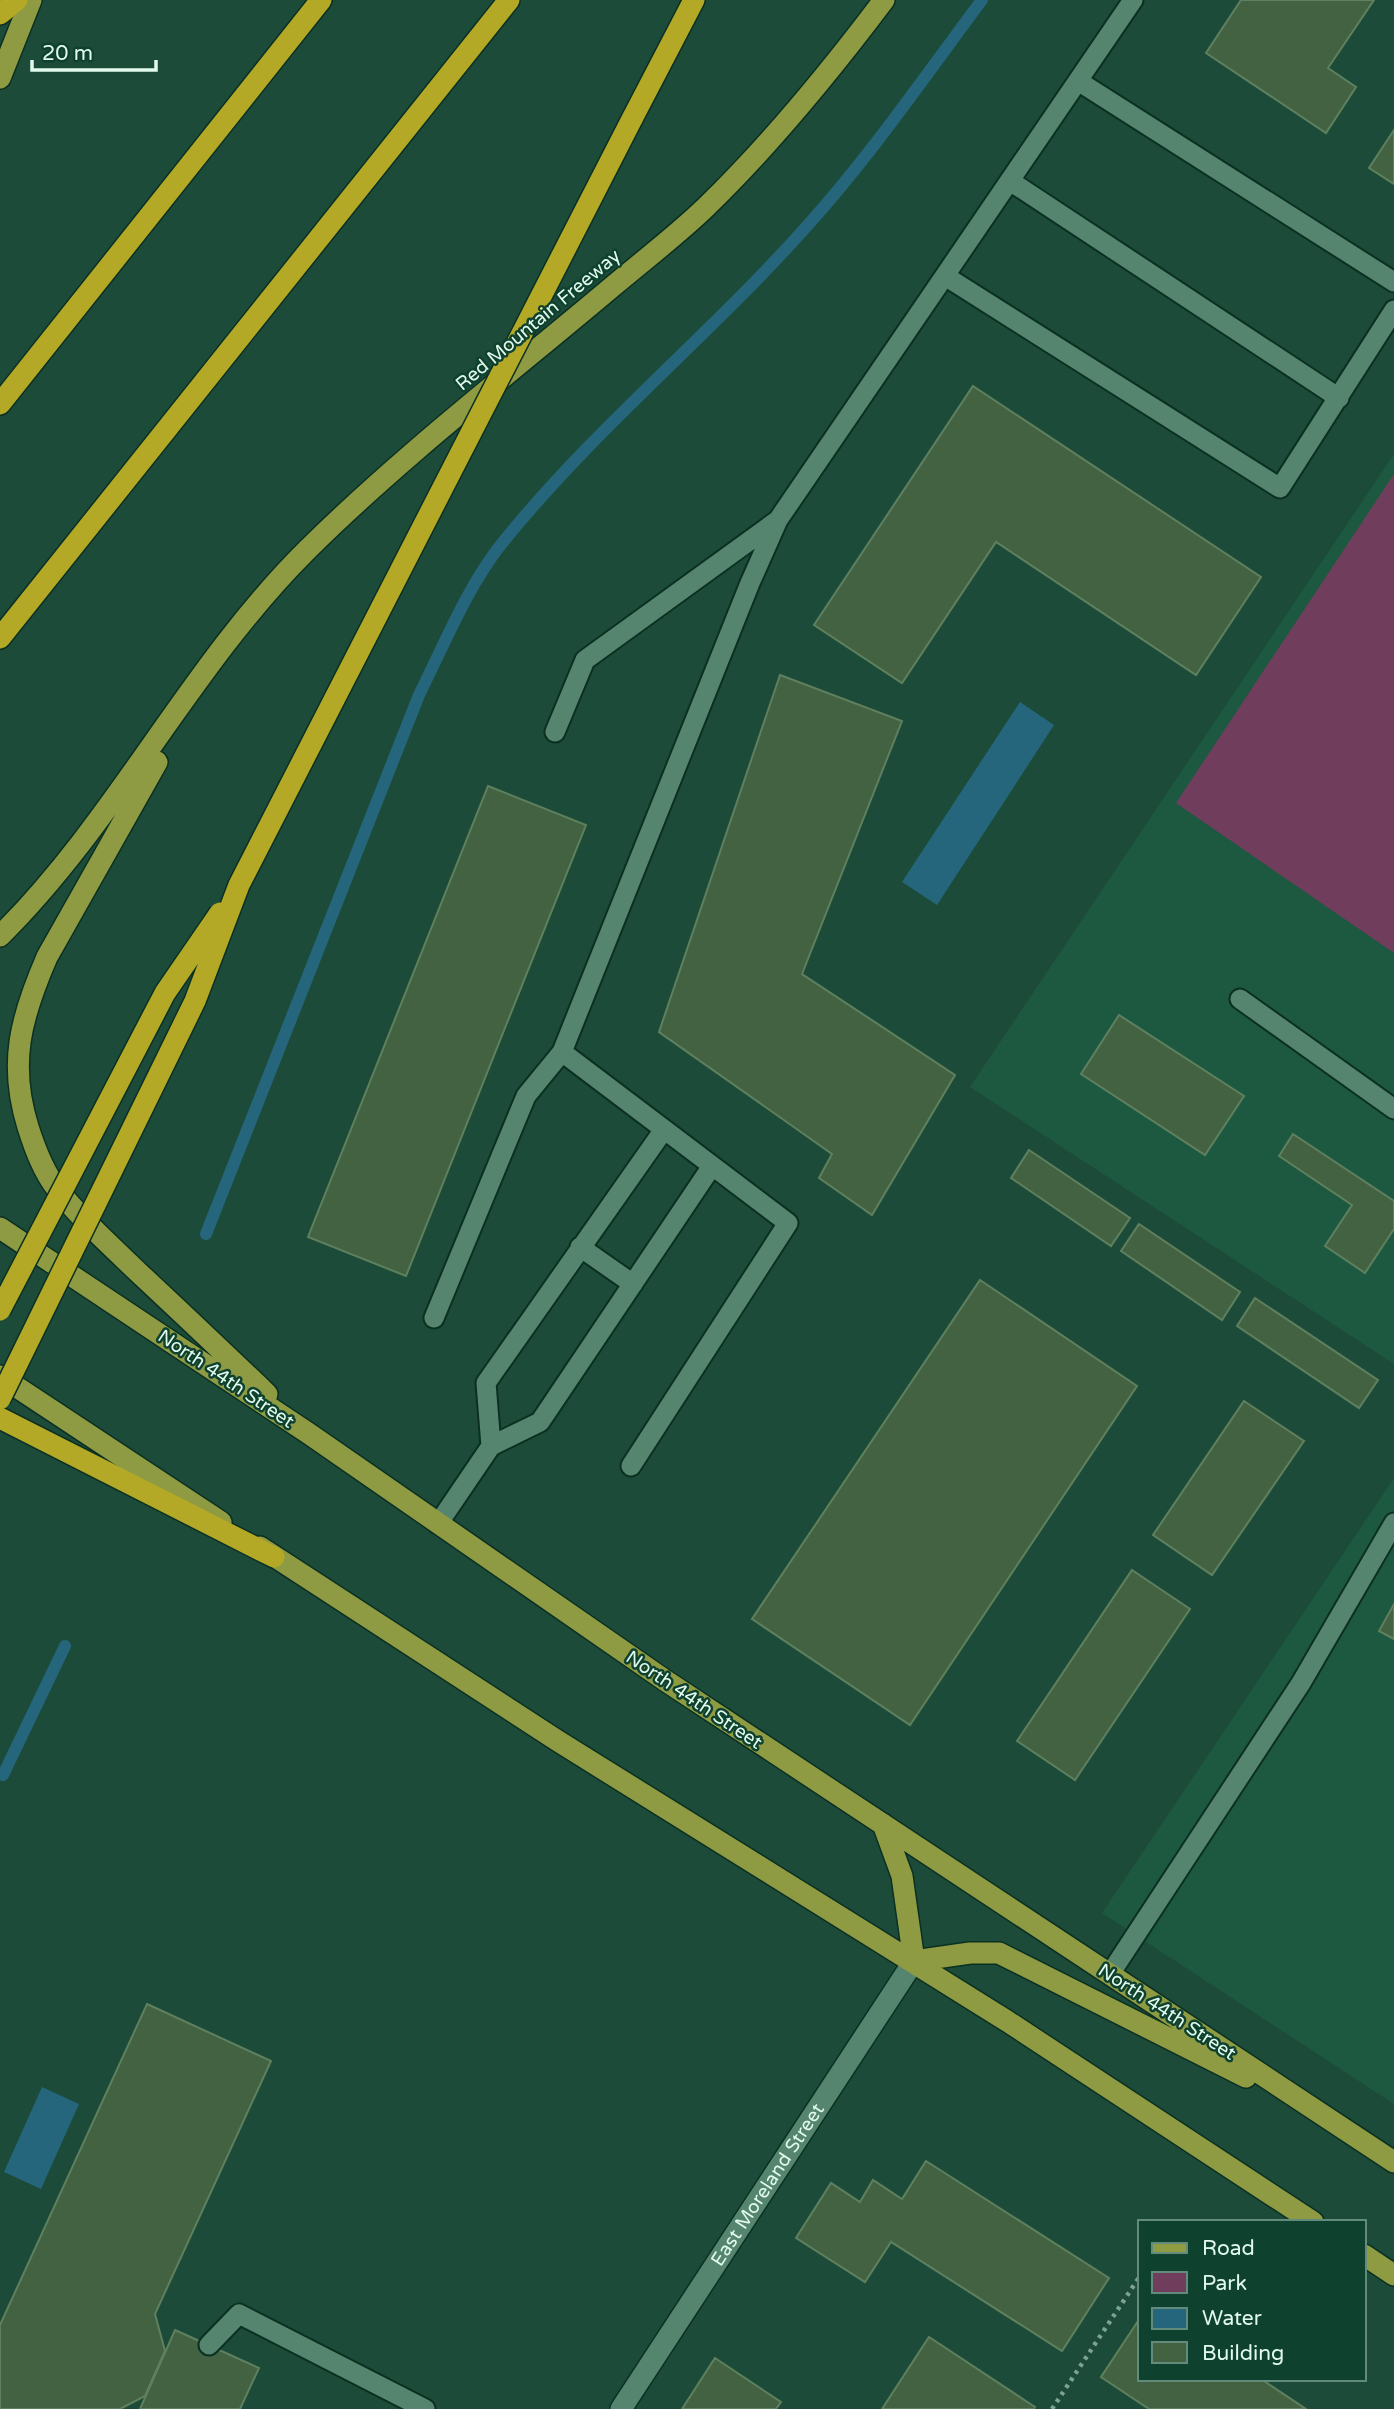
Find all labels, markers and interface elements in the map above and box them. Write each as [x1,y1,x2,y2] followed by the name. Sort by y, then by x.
[32,28,156,72] scale bar
[42,41,93,66] text: 20 m
[451,245,625,395] street label: Red Mountain Freeway
[154,1325,298,1433] street label: North 44th Street
[622,1646,766,1754] street label: North 44th Street
[1094,1959,1240,2065] street label: North 44th Street
[707,2099,829,2270] street label: East Moreland Street
[1138,2220,1366,2381] legend
[1202,2236,1255,2261] text: Road
[1202,2271,1247,2296] text: Park
[1202,2306,1262,2331] text: Water
[1202,2341,1284,2366] text: Building

